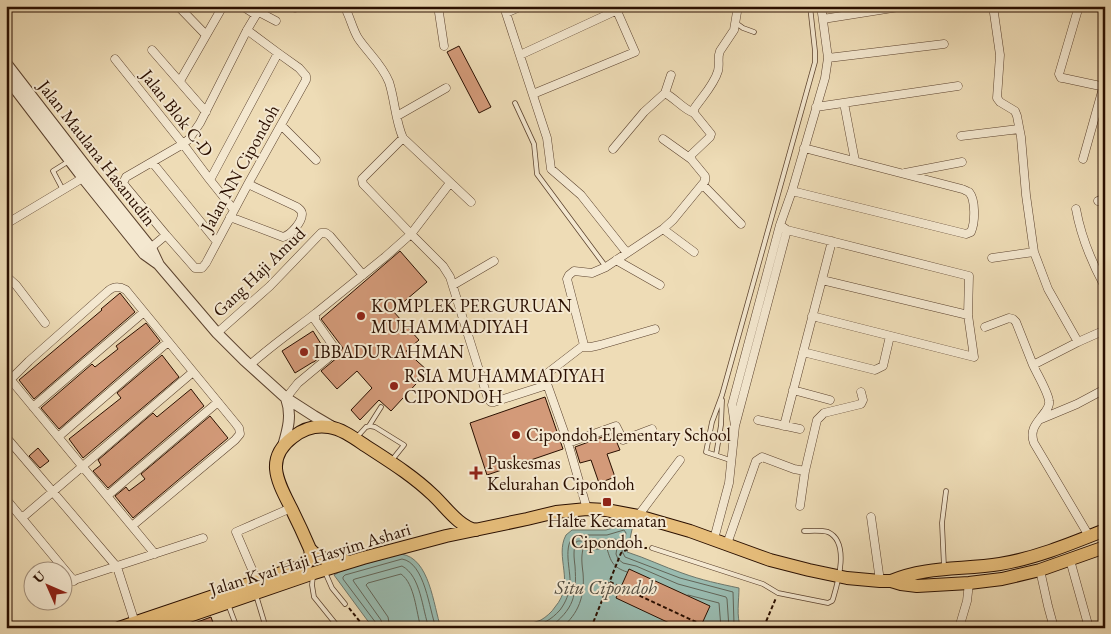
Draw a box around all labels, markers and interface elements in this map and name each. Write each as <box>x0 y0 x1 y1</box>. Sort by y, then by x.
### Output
street label: Jalan Blok C-D <box>135 63 219 161</box>
street label: Jalan Maulana Hasanudin <box>32 74 162 231</box>
street label: Jalan NN Cipondoh <box>194 100 284 237</box>
street label: Gang Haji Amud <box>208 221 310 322</box>
place label: KOMPLEK PERGURUAN MUHAMMADIYAH <box>371 294 573 338</box>
marker: KOMPLEK PERGURUAN MUHAMMADIYAH <box>355 310 367 322</box>
place label: IBBADURAHMAN <box>314 340 465 363</box>
marker: IBBADURAHMAN <box>298 346 310 358</box>
place label: RSIA MUHAMMADIYAH CIPONDOH <box>404 364 605 408</box>
marker: RSIA MUHAMMADIYAH CIPONDOH <box>388 380 400 392</box>
place label: Cipondoh Elementary School <box>526 423 731 446</box>
marker: Cipondoh Elementary School <box>510 429 522 441</box>
place label: Puskesmas Kelurahan Cipondoh <box>487 451 635 495</box>
marker: Puskesmas Kelurahan Cipondoh <box>469 466 483 480</box>
marker: Halte Kecamatan Cipondoh <box>601 496 613 508</box>
place label: Halte Kecamatan Cipondoh <box>547 509 667 553</box>
street label: Jalan Kyai Haji Hasyim Ashari <box>205 517 414 601</box>
north arrow <box>22 562 72 612</box>
text: U <box>29 566 49 587</box>
water label: Situ Cipondoh <box>554 575 657 600</box>

